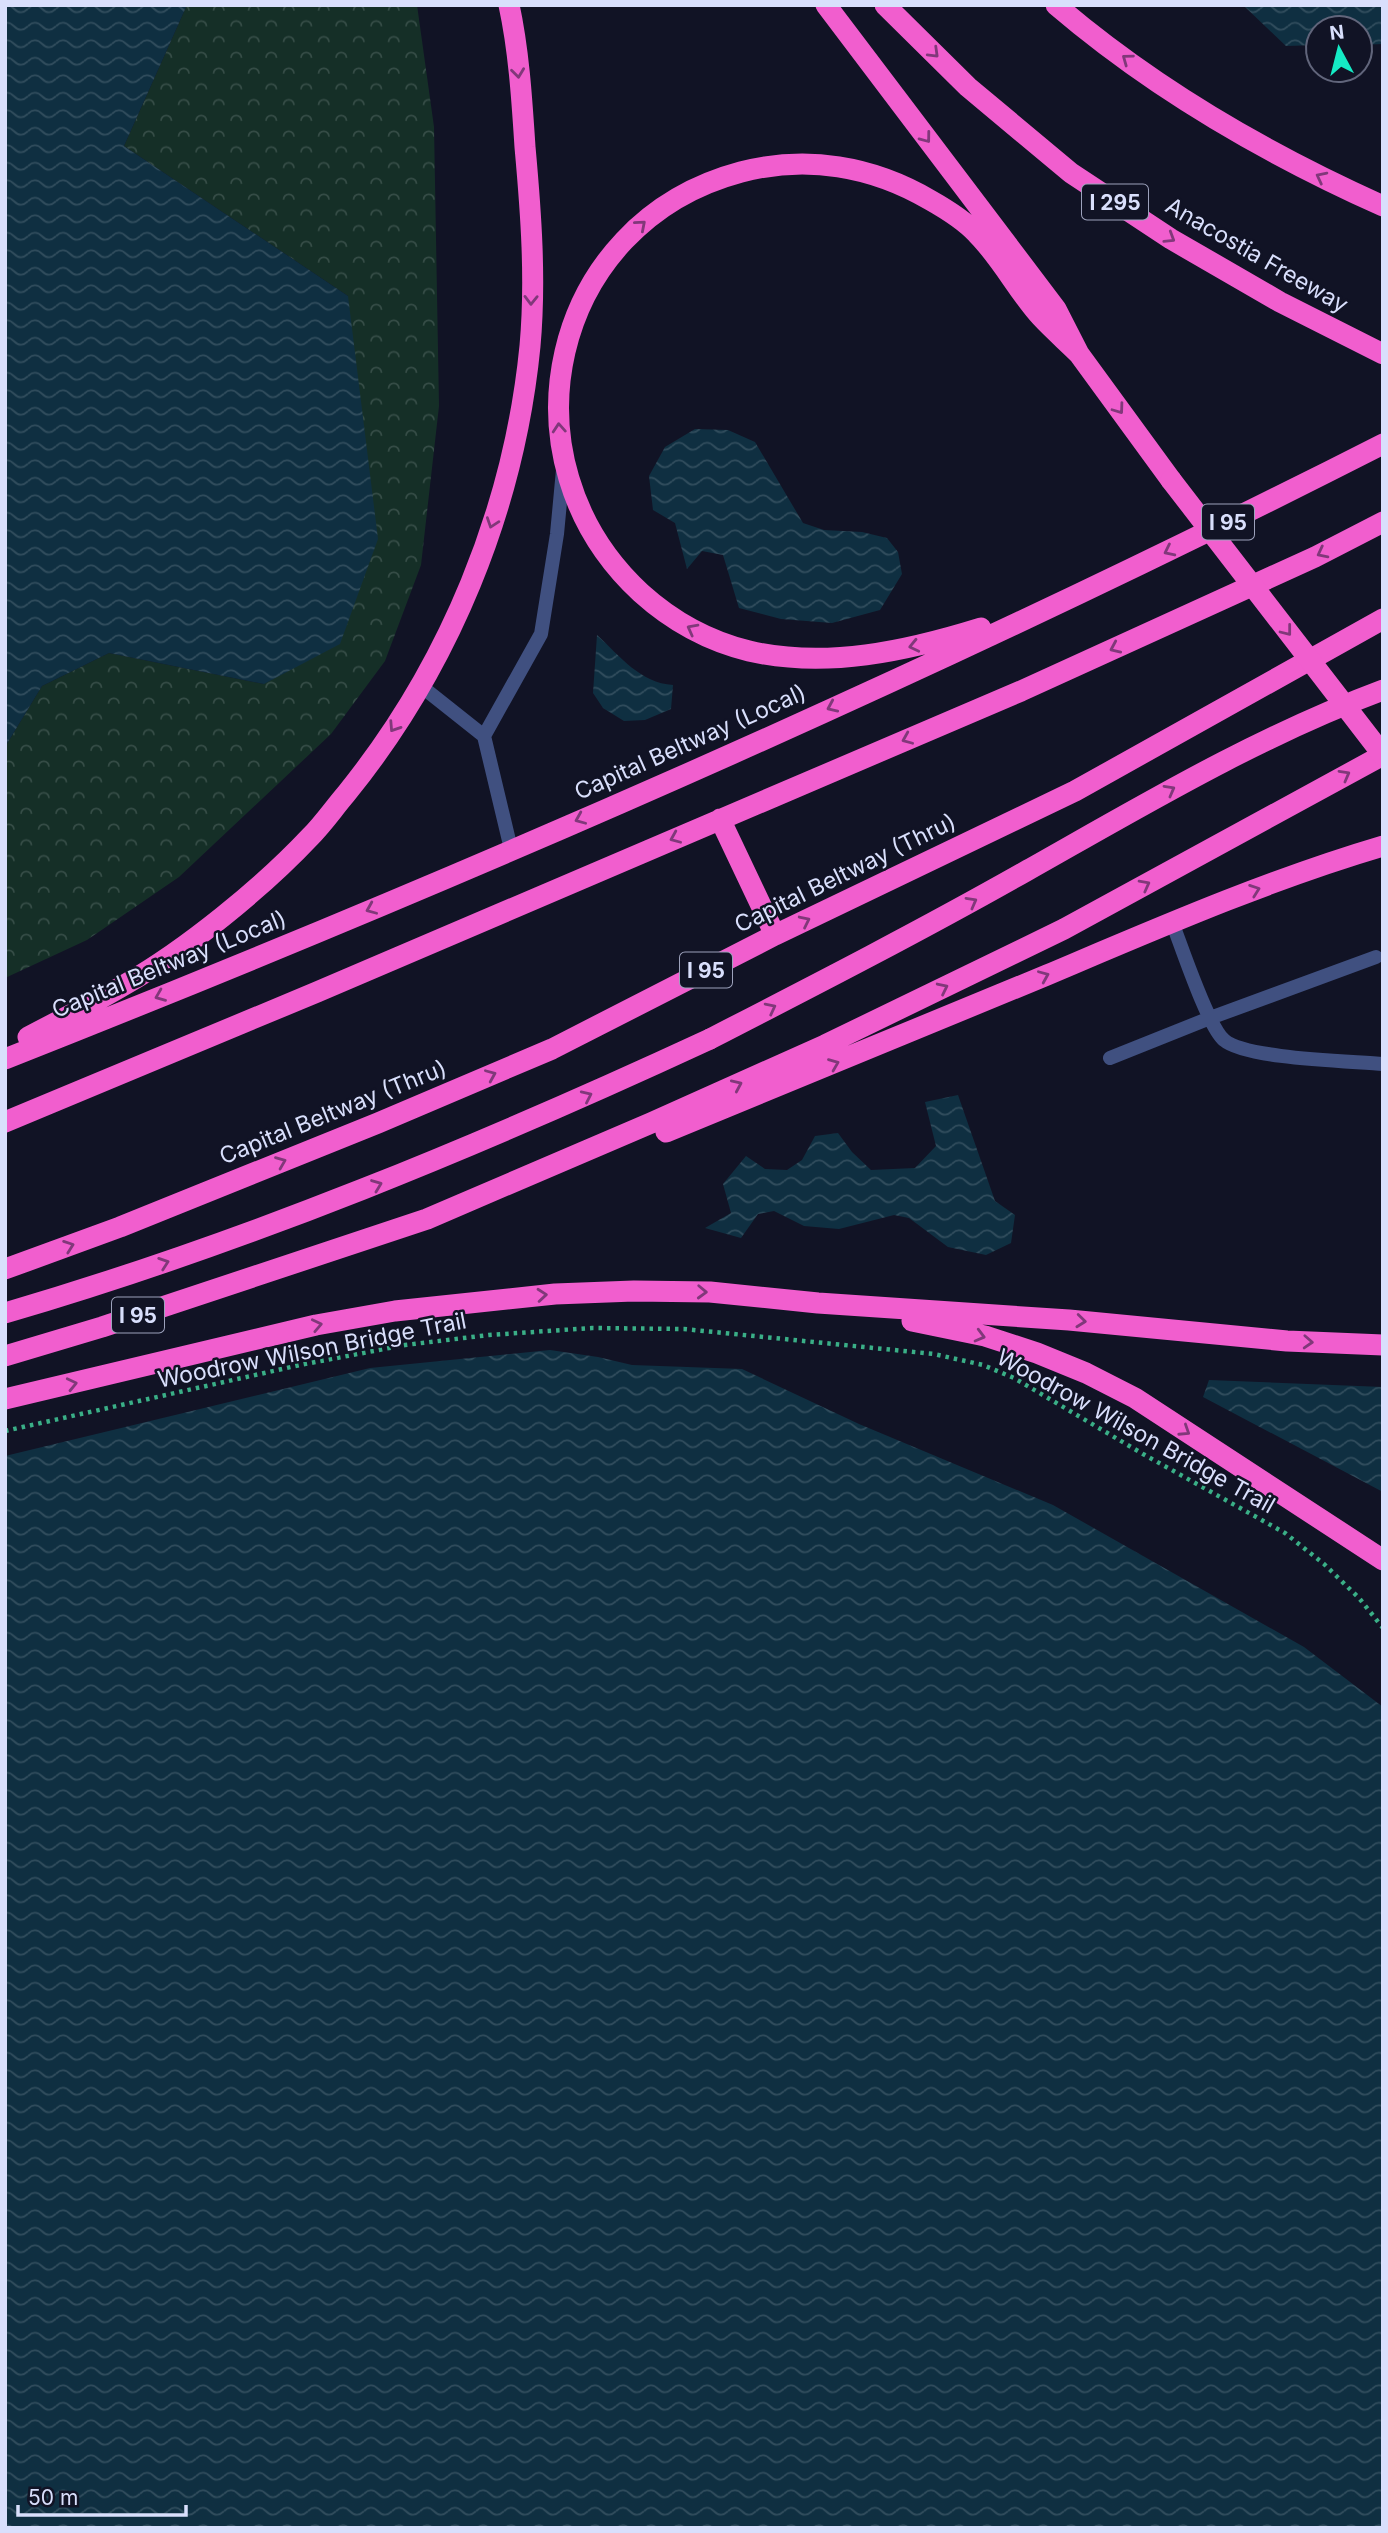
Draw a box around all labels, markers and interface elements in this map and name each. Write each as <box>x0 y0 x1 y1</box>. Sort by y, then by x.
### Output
north arrow <box>1304 14 1374 84</box>
text: N <box>1328 20 1346 45</box>
one-way arrow <box>926 45 939 58</box>
one-way arrow <box>1122 55 1135 67</box>
one-way arrow <box>510 67 525 79</box>
one-way arrow <box>918 130 930 143</box>
one-way arrow <box>1316 171 1328 185</box>
road number: I 295 <box>1082 184 1148 220</box>
street label: Anacostia Freeway <box>1161 191 1353 319</box>
one-way arrow <box>633 221 646 233</box>
one-way arrow <box>1163 230 1176 243</box>
one-way arrow <box>523 295 539 306</box>
one-way arrow <box>1111 401 1123 414</box>
one-way arrow <box>552 422 567 433</box>
road number: I 95 <box>1202 504 1254 540</box>
one-way arrow <box>486 516 500 529</box>
one-way arrow <box>1164 543 1176 557</box>
one-way arrow <box>1317 545 1329 559</box>
one-way arrow <box>1279 623 1292 636</box>
one-way arrow <box>687 624 699 637</box>
one-way arrow <box>908 637 920 652</box>
one-way arrow <box>1110 640 1123 654</box>
street label: Capital Beltway (Local) <box>570 678 810 806</box>
one-way arrow <box>827 699 840 713</box>
one-way arrow <box>389 720 402 733</box>
one-way arrow <box>902 731 914 745</box>
one-way arrow <box>1338 770 1350 784</box>
one-way arrow <box>1163 785 1176 798</box>
street label: Capital Beltway (Thru) <box>730 807 960 939</box>
one-way arrow <box>574 811 586 825</box>
one-way arrow <box>670 830 682 844</box>
one-way arrow <box>1138 880 1151 893</box>
one-way arrow <box>1248 884 1260 898</box>
one-way arrow <box>965 897 977 910</box>
one-way arrow <box>365 901 378 915</box>
street label: Capital Beltway (Local) <box>48 904 290 1024</box>
one-way arrow <box>798 915 810 929</box>
road number: I 95 <box>680 953 732 988</box>
one-way arrow <box>1037 970 1049 984</box>
one-way arrow <box>936 982 948 996</box>
one-way arrow <box>155 988 167 1002</box>
one-way arrow <box>764 1003 776 1016</box>
street label: Capital Beltway (Thru) <box>215 1054 451 1170</box>
one-way arrow <box>827 1058 840 1072</box>
one-way arrow <box>484 1069 496 1083</box>
one-way arrow <box>730 1079 742 1093</box>
one-way arrow <box>580 1090 592 1104</box>
one-way arrow <box>274 1157 286 1171</box>
one-way arrow <box>371 1179 383 1193</box>
one-way arrow <box>63 1240 75 1254</box>
one-way arrow <box>157 1257 169 1271</box>
one-way arrow <box>697 1285 708 1300</box>
one-way arrow <box>537 1288 548 1303</box>
road number: I 95 <box>112 1298 164 1332</box>
street label: Woodrow Wilson Bridge Trail <box>155 1306 469 1394</box>
one-way arrow <box>1076 1313 1087 1328</box>
one-way arrow <box>311 1319 323 1334</box>
one-way arrow <box>974 1328 986 1342</box>
one-way arrow <box>1302 1335 1313 1350</box>
street label: Woodrow Wilson Bridge Trail <box>992 1343 1280 1519</box>
one-way arrow <box>66 1378 78 1392</box>
one-way arrow <box>1178 1423 1191 1436</box>
scale bar <box>18 2474 186 2518</box>
text: 50 m <box>28 2485 78 2510</box>

